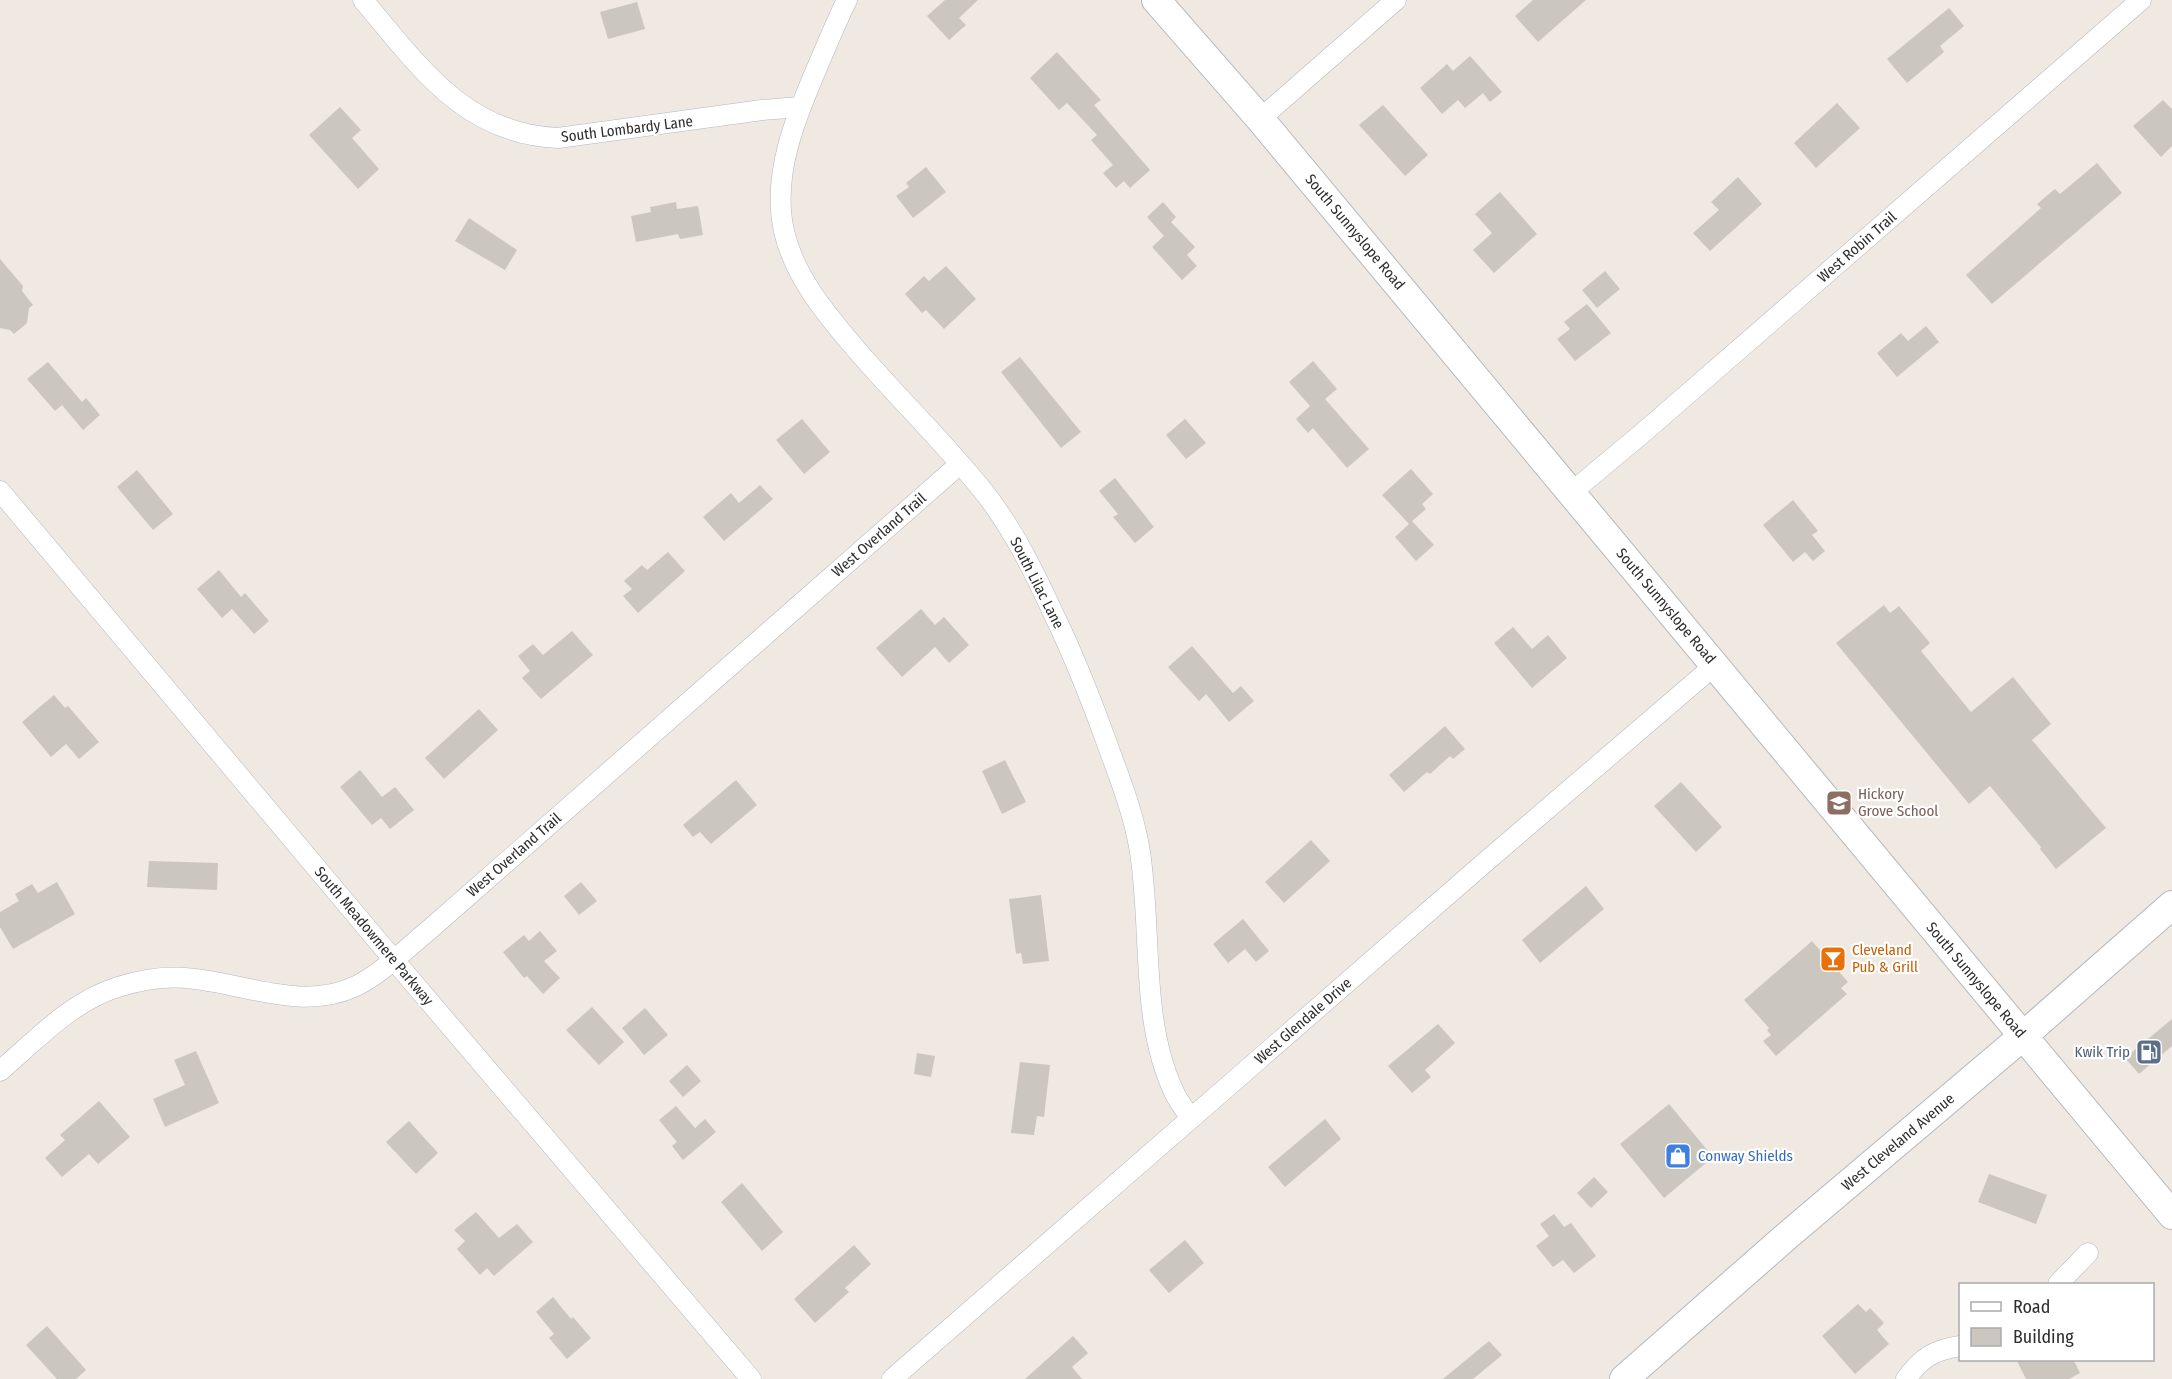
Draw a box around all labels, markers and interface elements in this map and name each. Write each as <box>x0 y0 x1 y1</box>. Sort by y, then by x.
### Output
street label: South Lombardy Lane <box>560 112 694 146</box>
street label: South Sunnyslope Road <box>1301 171 1409 293</box>
street label: West Robin Trail <box>1814 208 1900 286</box>
street label: West Overland Trail <box>828 489 930 581</box>
street label: South Lilac Lane <box>1006 534 1068 632</box>
street label: South Sunnyslope Road <box>1612 545 1720 667</box>
place label: Hickory Grove School <box>1858 785 1938 820</box>
school or university icon: Hickory Grove School <box>1824 788 1854 818</box>
street label: West Overland Trail <box>463 809 565 901</box>
street label: South Meadowmere Parkway <box>311 863 437 1009</box>
street label: South Sunnyslope Road <box>1922 919 2030 1041</box>
place label: Cleveland Pub & Grill <box>1852 941 1918 976</box>
bar icon: Cleveland Pub & Grill <box>1818 944 1848 974</box>
street label: West Glendale Drive <box>1251 974 1355 1068</box>
fuel station icon: Kwik Trip <box>2134 1037 2164 1067</box>
place label: Kwik Trip <box>2075 1043 2130 1061</box>
street label: West Cleveland Avenue <box>1838 1090 1958 1194</box>
shop icon: Conway Shields <box>1663 1141 1693 1171</box>
place label: Conway Shields <box>1698 1147 1793 1165</box>
legend <box>1959 1283 2154 1361</box>
text: Road <box>2013 1296 2050 1318</box>
text: Building <box>2013 1326 2074 1348</box>

